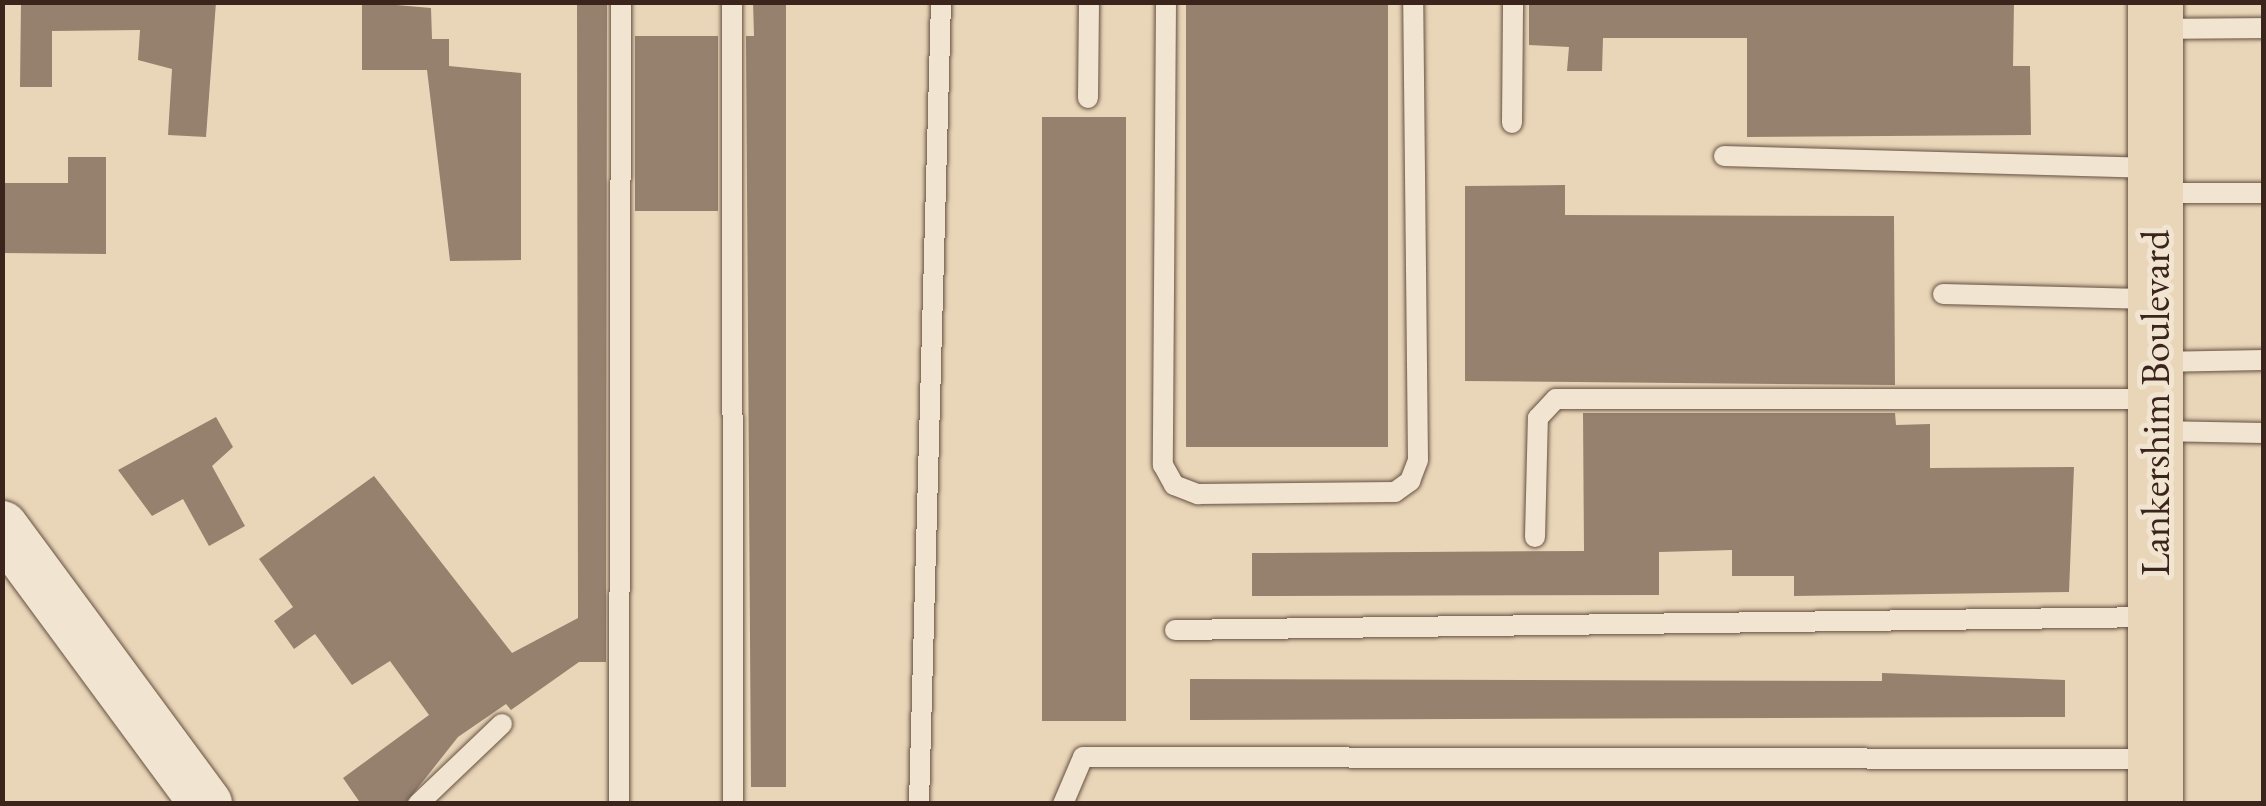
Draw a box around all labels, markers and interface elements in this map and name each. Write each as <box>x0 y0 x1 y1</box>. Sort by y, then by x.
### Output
street label: Lankershim Boulevard <box>2131 230 2179 576</box>

